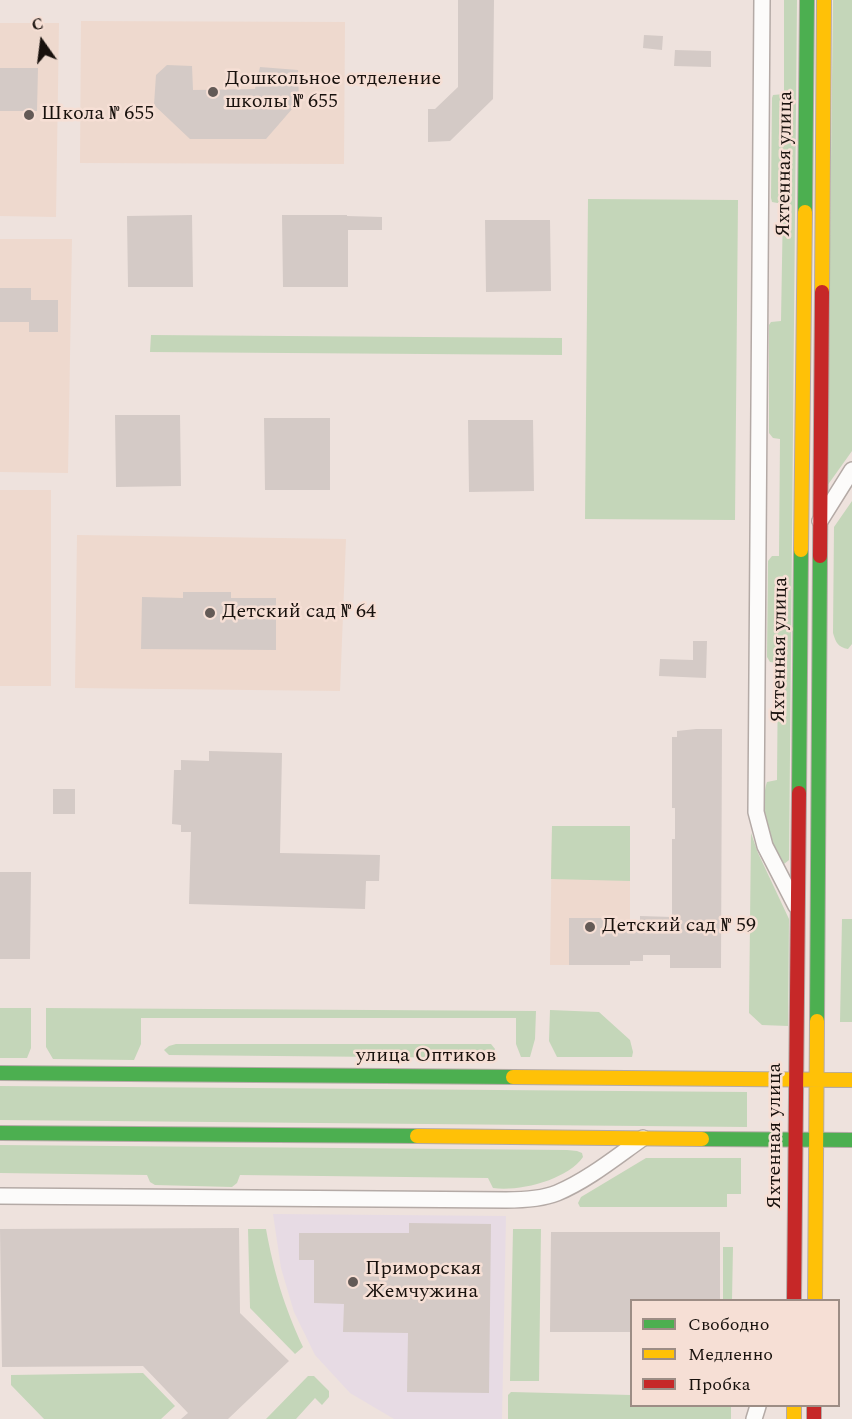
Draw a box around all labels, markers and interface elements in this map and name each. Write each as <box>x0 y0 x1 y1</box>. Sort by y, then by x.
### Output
north arrow <box>12 12 72 72</box>
text: С <box>29 12 46 38</box>
place label: Дошкольное отделение школы № 655 <box>225 68 441 115</box>
marker: Дошкольное отделение школы № 655 <box>206 85 220 99</box>
street label: Яхтенная улица <box>773 91 799 237</box>
place label: Школа № 655 <box>41 103 154 127</box>
marker: Школа № 655 <box>22 108 36 122</box>
street label: Яхтенная улица <box>768 577 794 723</box>
place label: Детский сад № 64 <box>222 601 376 625</box>
marker: Детский сад № 64 <box>203 606 217 620</box>
place label: Детский сад № 59 <box>602 915 756 939</box>
marker: Детский сад № 59 <box>583 920 597 934</box>
street label: улица Оптиков <box>356 1045 496 1069</box>
street label: Яхтенная улица <box>764 1063 788 1209</box>
place label: Приморская Жемчужина <box>365 1258 481 1305</box>
marker: Приморская Жемчужина <box>346 1275 360 1289</box>
legend <box>630 1299 840 1407</box>
text: Свободно <box>688 1311 769 1338</box>
text: Медленно <box>688 1341 773 1368</box>
text: Пробка <box>688 1371 750 1398</box>

